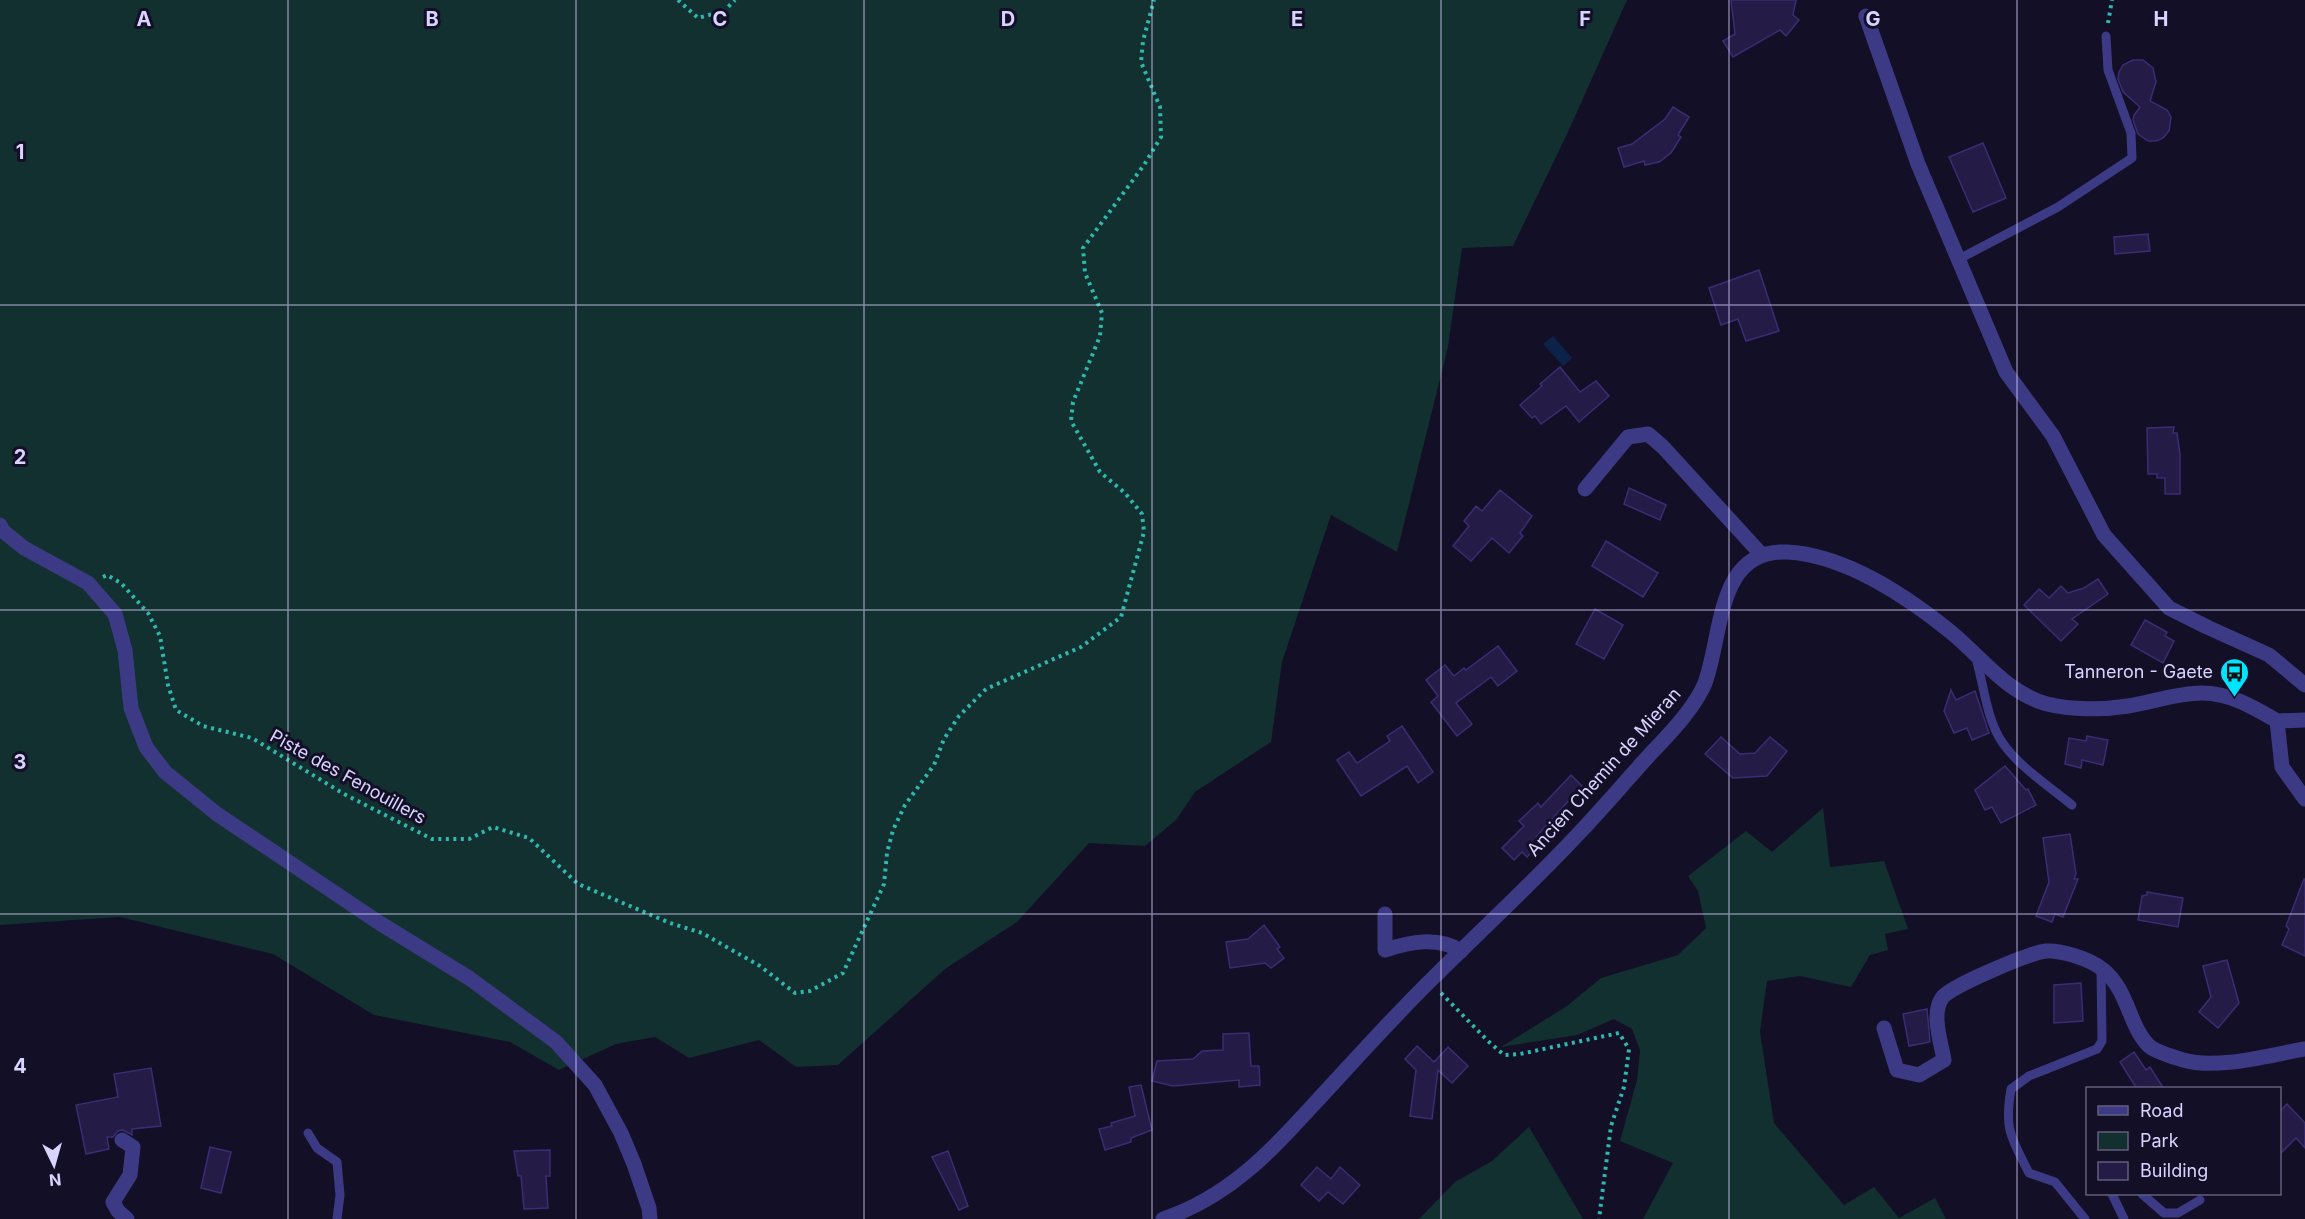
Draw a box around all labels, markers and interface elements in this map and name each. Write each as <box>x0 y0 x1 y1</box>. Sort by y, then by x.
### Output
text: A <box>137 7 152 31</box>
text: B <box>425 7 439 31</box>
text: C <box>713 7 727 31</box>
text: D <box>1001 7 1015 31</box>
text: E <box>1291 7 1303 31</box>
text: F <box>1579 7 1591 31</box>
text: G <box>1865 7 1881 31</box>
text: H <box>2154 7 2168 31</box>
text: 1 <box>16 140 24 164</box>
text: 2 <box>14 445 26 469</box>
bus stop icon: Tanneron - Gaete <box>2218 656 2250 698</box>
place label: Tanneron - Gaete <box>2064 661 2213 682</box>
street label: Ancien Chemin de Mieran <box>1522 683 1685 860</box>
street label: Piste des Fenouillers <box>267 725 430 828</box>
text: 3 <box>14 750 26 774</box>
text: 4 <box>13 1054 27 1078</box>
legend <box>2086 1087 2281 1195</box>
text: Road <box>2140 1100 2183 1121</box>
text: Park <box>2140 1130 2179 1151</box>
north arrow <box>24 1135 84 1195</box>
text: Building <box>2140 1160 2208 1181</box>
text: N <box>48 1169 62 1190</box>

